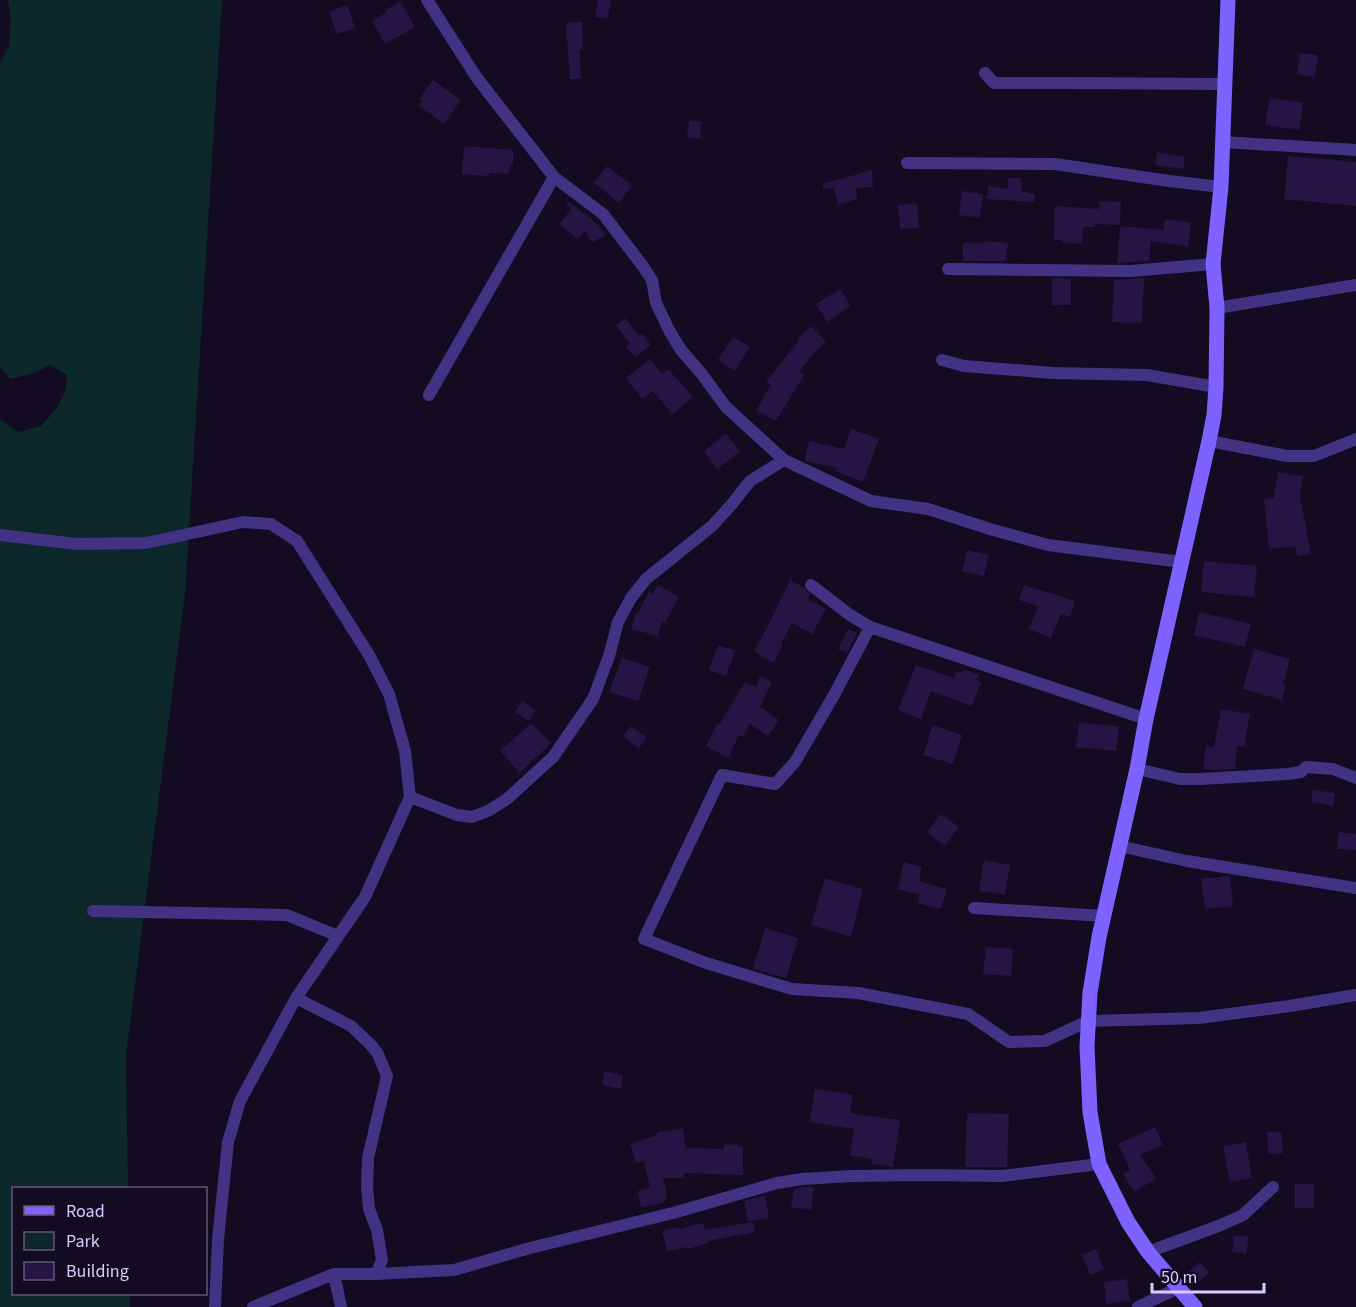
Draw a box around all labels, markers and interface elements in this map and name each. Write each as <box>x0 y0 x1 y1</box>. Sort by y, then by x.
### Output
legend <box>12 1187 207 1295</box>
text: Road <box>66 1199 105 1224</box>
text: Park <box>66 1229 100 1254</box>
scale bar <box>1152 1256 1264 1294</box>
text: Building <box>66 1259 129 1284</box>
text: 50 m <box>1161 1265 1197 1290</box>

